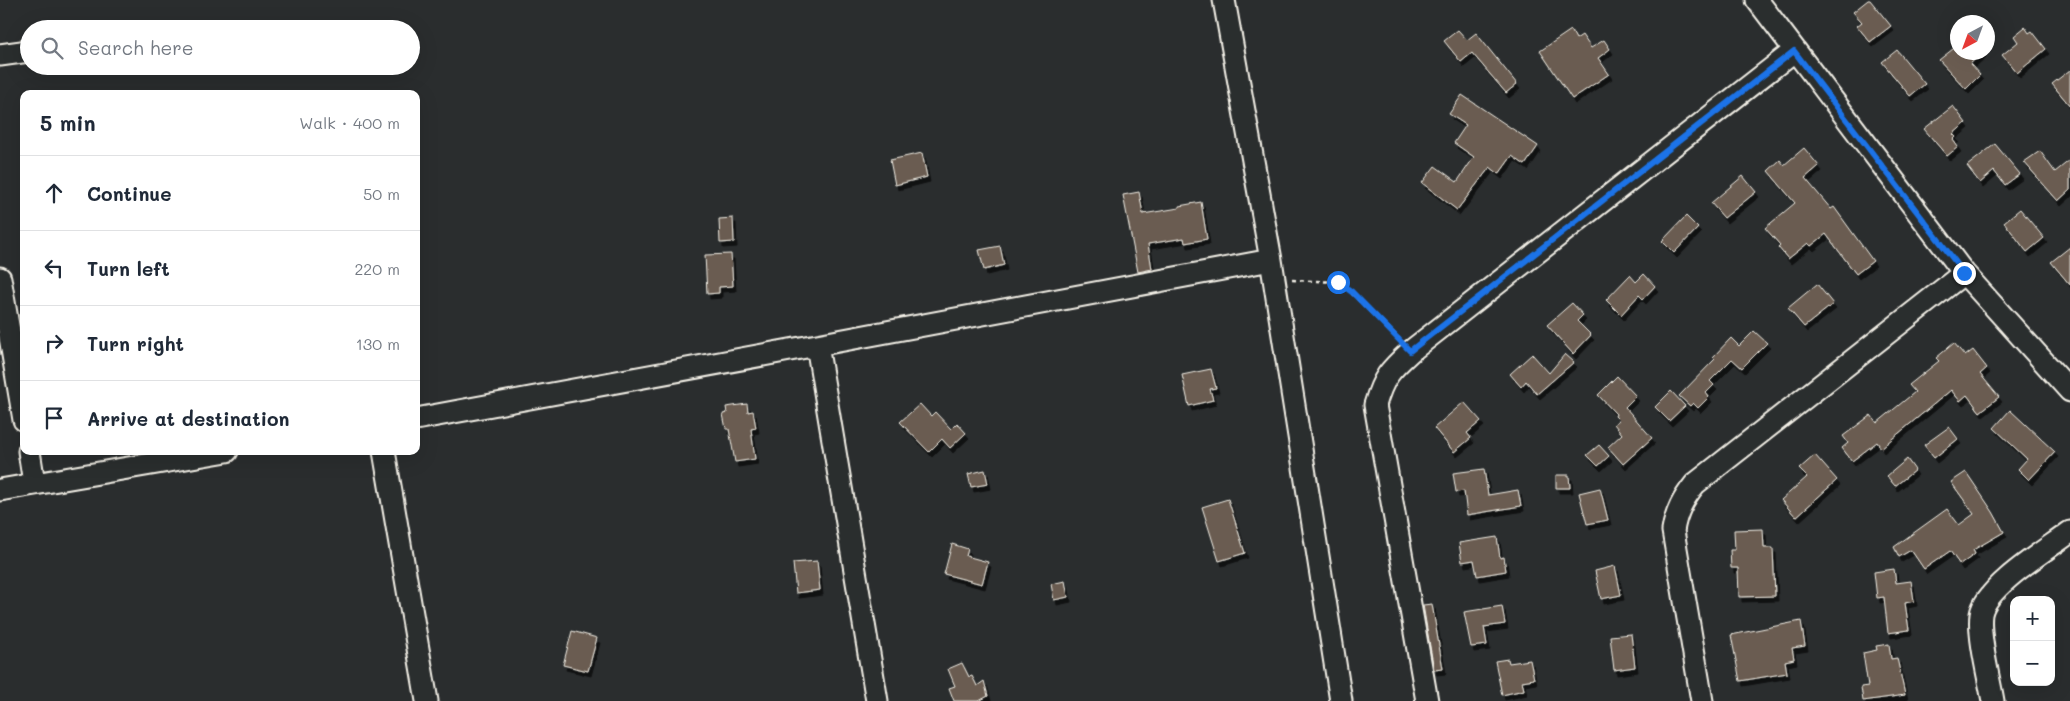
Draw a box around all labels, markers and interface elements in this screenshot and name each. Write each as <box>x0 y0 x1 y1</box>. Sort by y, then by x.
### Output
north arrow <box>1950 15 1995 60</box>
search box <box>20 20 420 75</box>
icon: search <box>38 34 66 62</box>
text: Search here <box>78 35 194 60</box>
text: 5 min <box>40 109 96 136</box>
text: Walk · 400 m <box>299 112 400 133</box>
icon: ahead <box>40 179 68 207</box>
text: Continue <box>87 181 172 206</box>
text: 50 m <box>363 183 400 204</box>
icon: left <box>40 254 68 282</box>
text: Turn left <box>87 256 170 281</box>
text: 220 m <box>354 258 400 279</box>
route end <box>1953 262 1976 285</box>
route start <box>1327 271 1350 294</box>
icon: right <box>40 329 68 357</box>
text: Turn right <box>87 331 184 356</box>
text: 130 m <box>356 333 400 354</box>
icon: arrive <box>40 404 68 432</box>
text: Arrive at destination <box>87 406 290 431</box>
map controls <box>2010 596 2055 686</box>
button: + <box>2010 596 2055 641</box>
button: − <box>2010 641 2055 686</box>

